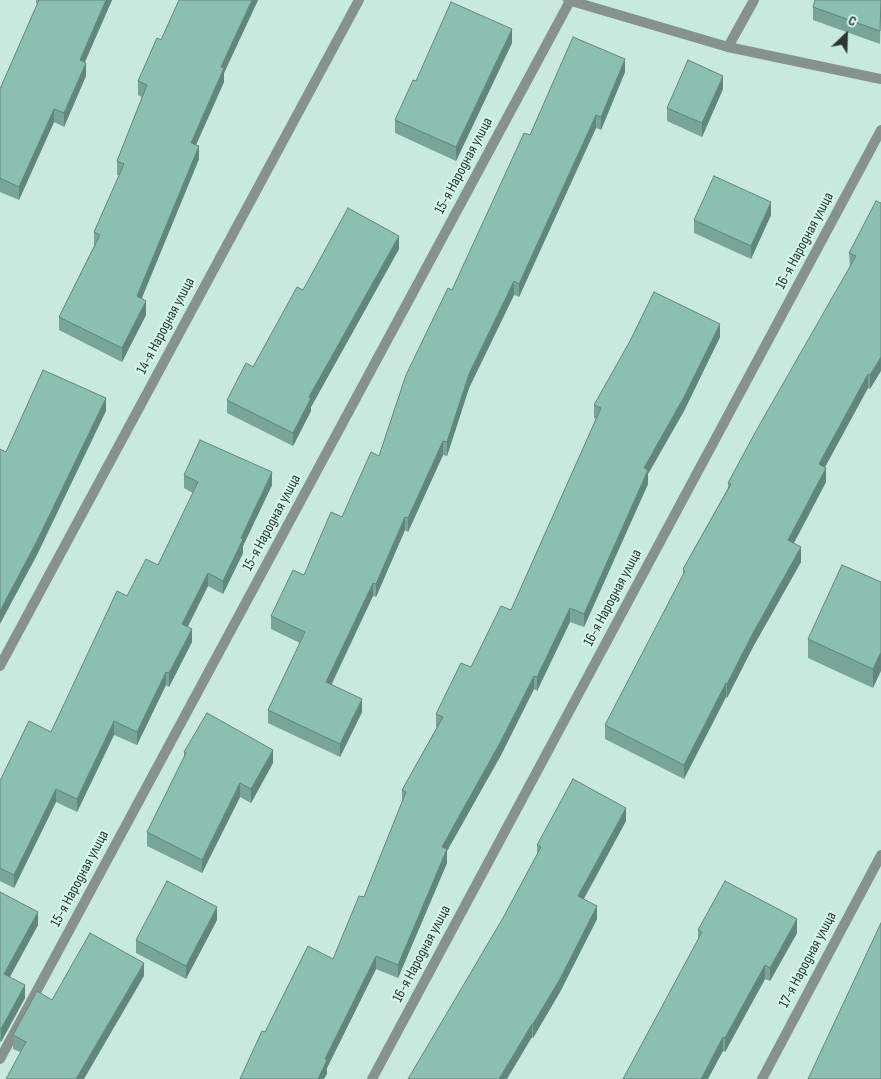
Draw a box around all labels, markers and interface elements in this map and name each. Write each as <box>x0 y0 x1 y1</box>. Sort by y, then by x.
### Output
north arrow <box>821 10 871 60</box>
text: С <box>846 12 859 30</box>
street label: 15-я Народная улица <box>431 115 497 217</box>
street label: 16-я Народная улица <box>772 189 838 293</box>
street label: 14-я Народная улица <box>133 275 199 377</box>
street label: 15-я Народная улица <box>239 472 305 574</box>
street label: 16-я Народная улица <box>580 546 646 650</box>
street label: 15-я Народная улица <box>47 828 113 930</box>
street label: 16-я Народная улица <box>389 902 455 1006</box>
street label: 17-я Народная улица <box>775 909 841 1011</box>

